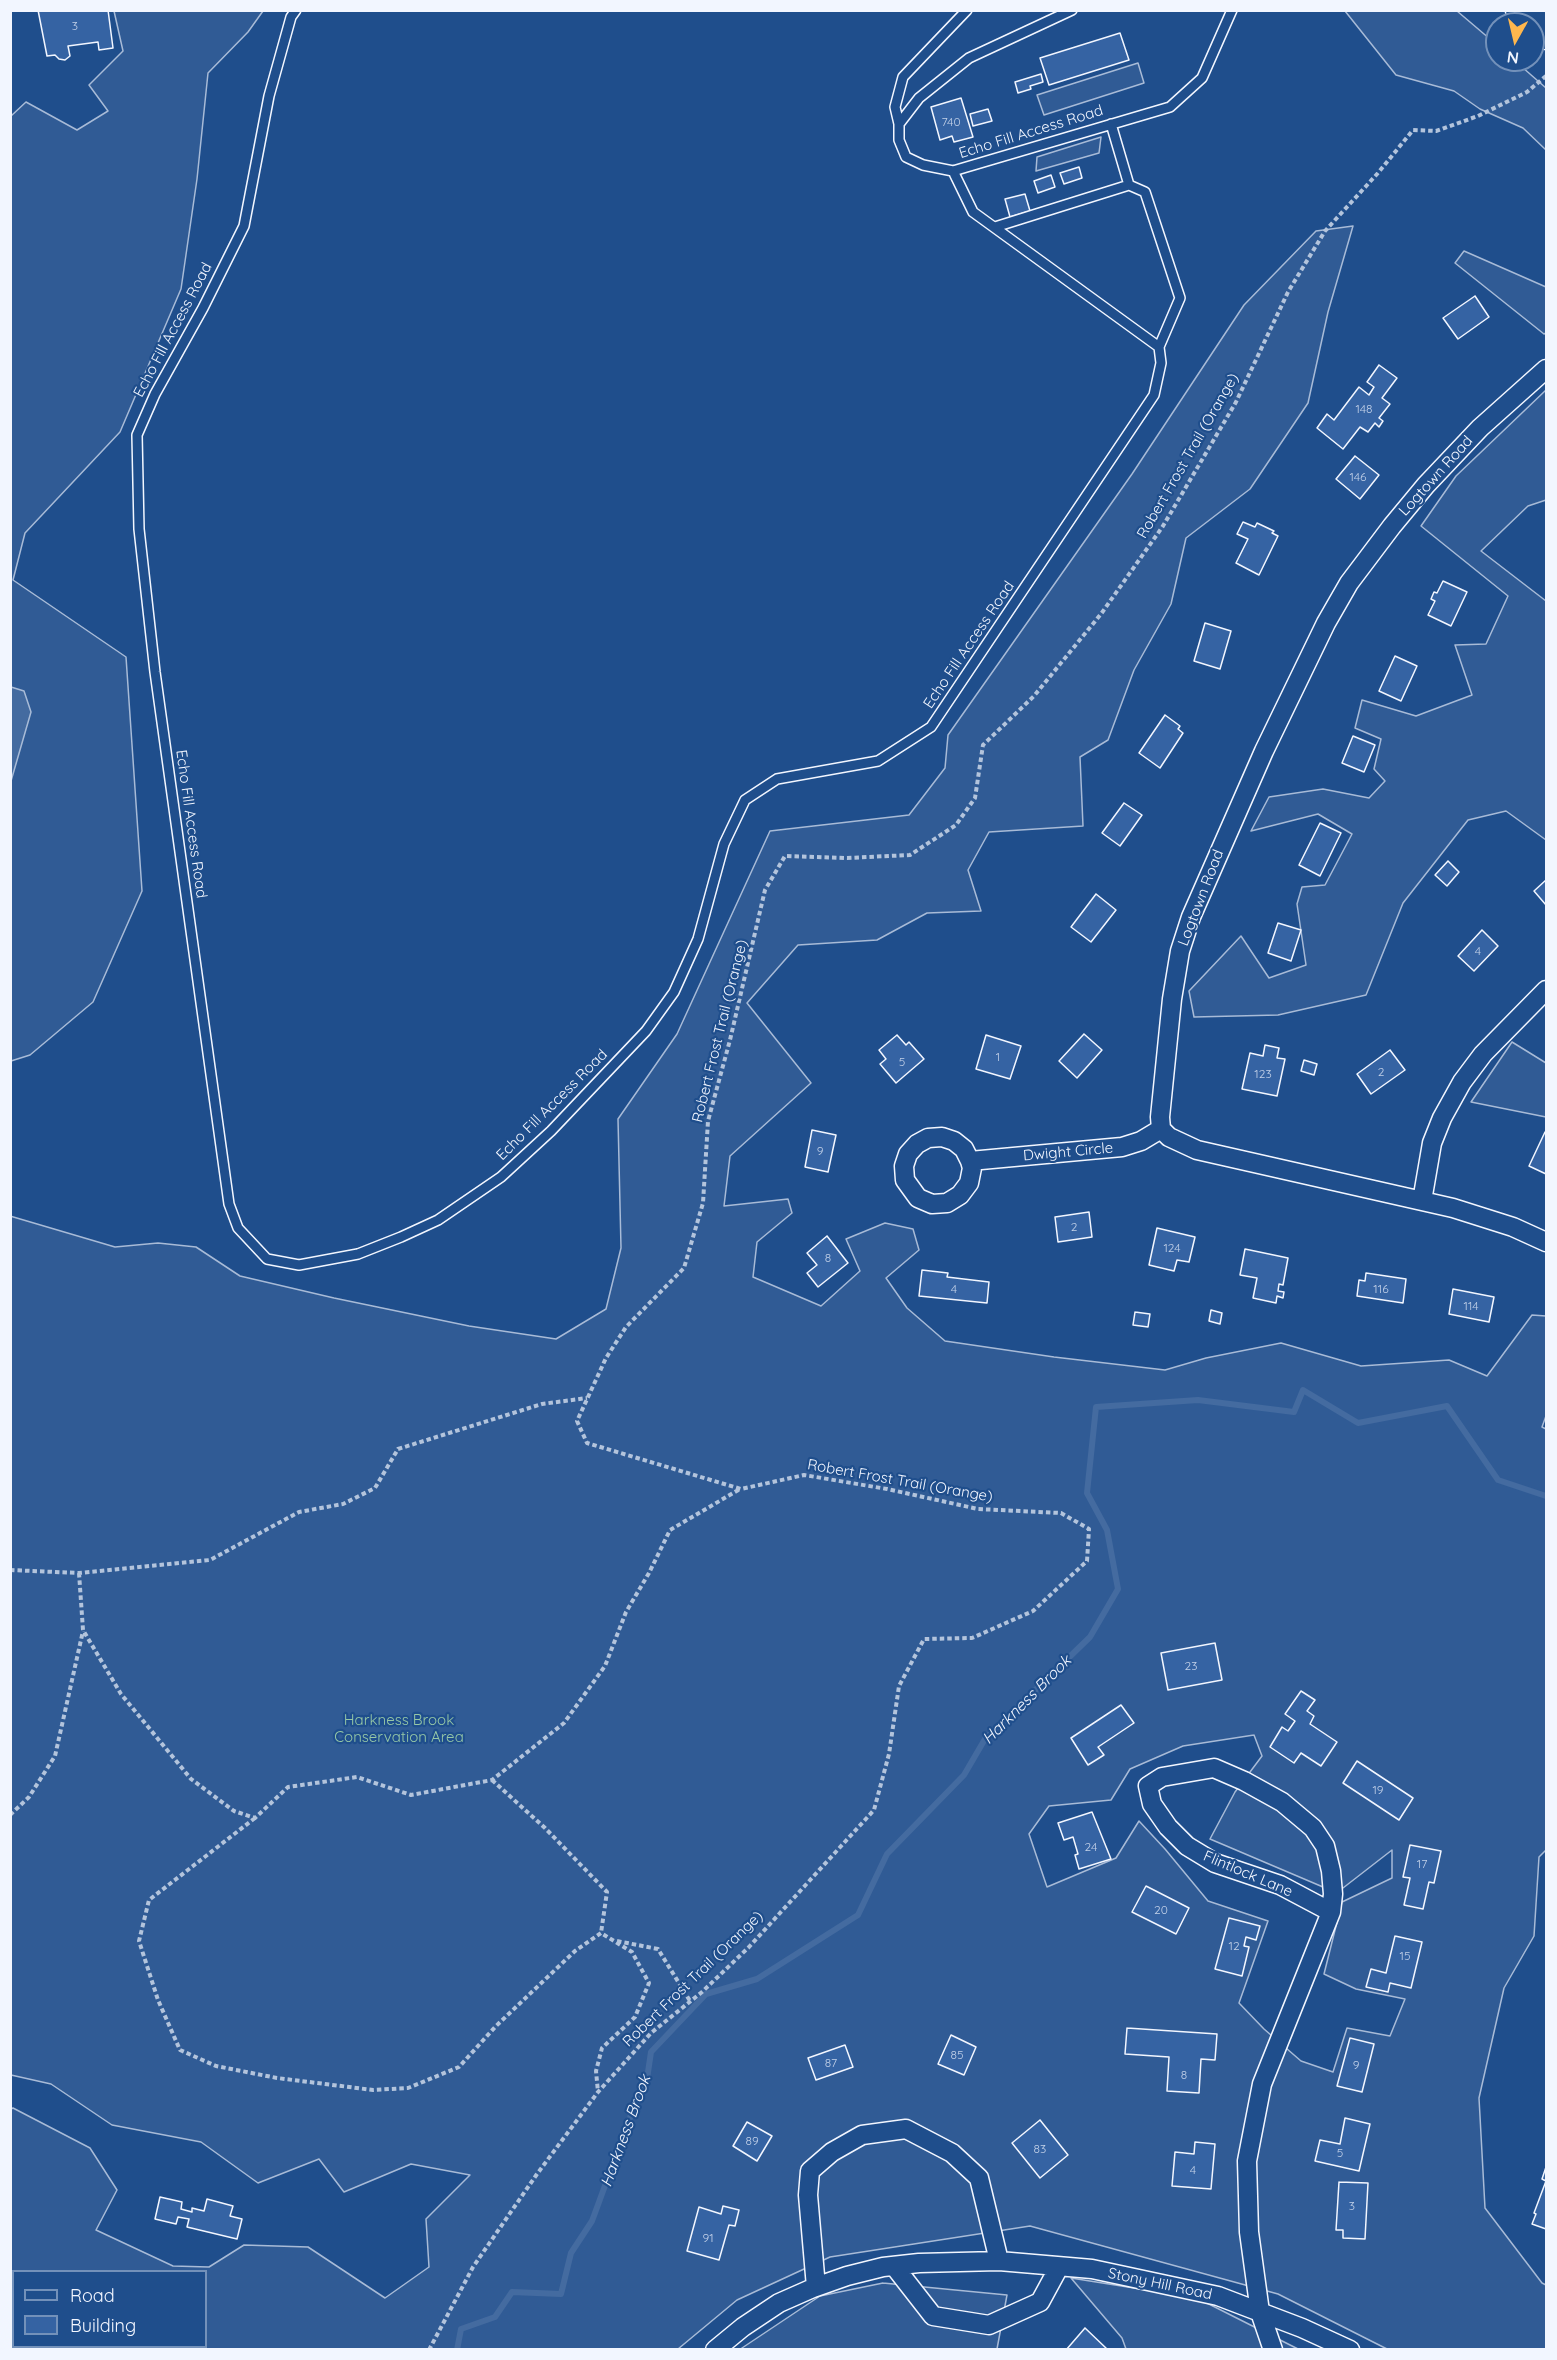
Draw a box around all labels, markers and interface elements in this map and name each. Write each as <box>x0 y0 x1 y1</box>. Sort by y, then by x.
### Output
north arrow <box>1485 12 1545 72</box>
house number: 3 <box>72 19 78 33</box>
text: N <box>1506 47 1520 69</box>
street label: Echo Fill Access Road <box>957 102 1105 162</box>
house number: 740 <box>941 115 961 129</box>
street label: Echo Fill Access Road <box>130 260 216 400</box>
street label: Robert Frost Trail (Orange) <box>1133 370 1243 542</box>
house number: 148 <box>1355 402 1373 416</box>
street label: Logtown Road <box>1395 432 1477 520</box>
house number: 146 <box>1349 470 1367 484</box>
street label: Echo Fill Access Road <box>920 578 1018 712</box>
street label: Echo Fill Access Road <box>172 749 210 899</box>
street label: Logtown Road <box>1174 847 1228 949</box>
street label: Robert Frost Trail (Orange) <box>689 938 751 1124</box>
house number: 4 <box>1475 944 1481 958</box>
street label: Echo Fill Access Road <box>493 1046 611 1164</box>
house number: 1 <box>996 1050 1000 1064</box>
house number: 5 <box>899 1055 905 1069</box>
house number: 2 <box>1378 1065 1384 1079</box>
house number: 123 <box>1254 1067 1272 1081</box>
street label: Dwight Circle <box>1022 1139 1114 1165</box>
house number: 9 <box>817 1144 823 1158</box>
house number: 2 <box>1071 1220 1077 1234</box>
house number: 124 <box>1163 1241 1181 1255</box>
house number: 8 <box>825 1251 831 1265</box>
house number: 4 <box>951 1282 957 1296</box>
house number: 116 <box>1373 1282 1389 1296</box>
house number: 114 <box>1463 1299 1479 1313</box>
street label: Robert Frost Trail (Orange) <box>806 1456 994 1506</box>
water label: Harkness Brook <box>979 1652 1075 1748</box>
house number: 23 <box>1185 1659 1197 1673</box>
park label: Harkness Brook Conservation Area <box>334 1711 464 1746</box>
house number: 19 <box>1372 1783 1384 1797</box>
house number: 24 <box>1085 1840 1097 1854</box>
street label: Flintlock Lane <box>1201 1847 1295 1901</box>
house number: 17 <box>1417 1857 1427 1871</box>
house number: 20 <box>1154 1903 1168 1917</box>
street label: Robert Frost Trail (Orange) <box>619 1907 767 2051</box>
house number: 12 <box>1228 1939 1240 1953</box>
house number: 15 <box>1400 1949 1410 1963</box>
house number: 85 <box>950 2048 964 2062</box>
house number: 87 <box>825 2056 837 2070</box>
house number: 9 <box>1353 2058 1359 2072</box>
house number: 8 <box>1181 2068 1187 2082</box>
water label: Harkness Brook <box>597 2072 655 2190</box>
house number: 89 <box>745 2134 759 2148</box>
house number: 83 <box>1034 2142 1046 2156</box>
house number: 5 <box>1337 2146 1343 2160</box>
house number: 4 <box>1190 2163 1196 2177</box>
house number: 3 <box>1349 2199 1355 2213</box>
house number: 91 <box>702 2231 714 2245</box>
street label: Stony Hill Road <box>1106 2264 1214 2304</box>
legend <box>12 2270 207 2348</box>
text: Road <box>70 2284 115 2307</box>
text: Building <box>70 2314 136 2337</box>

